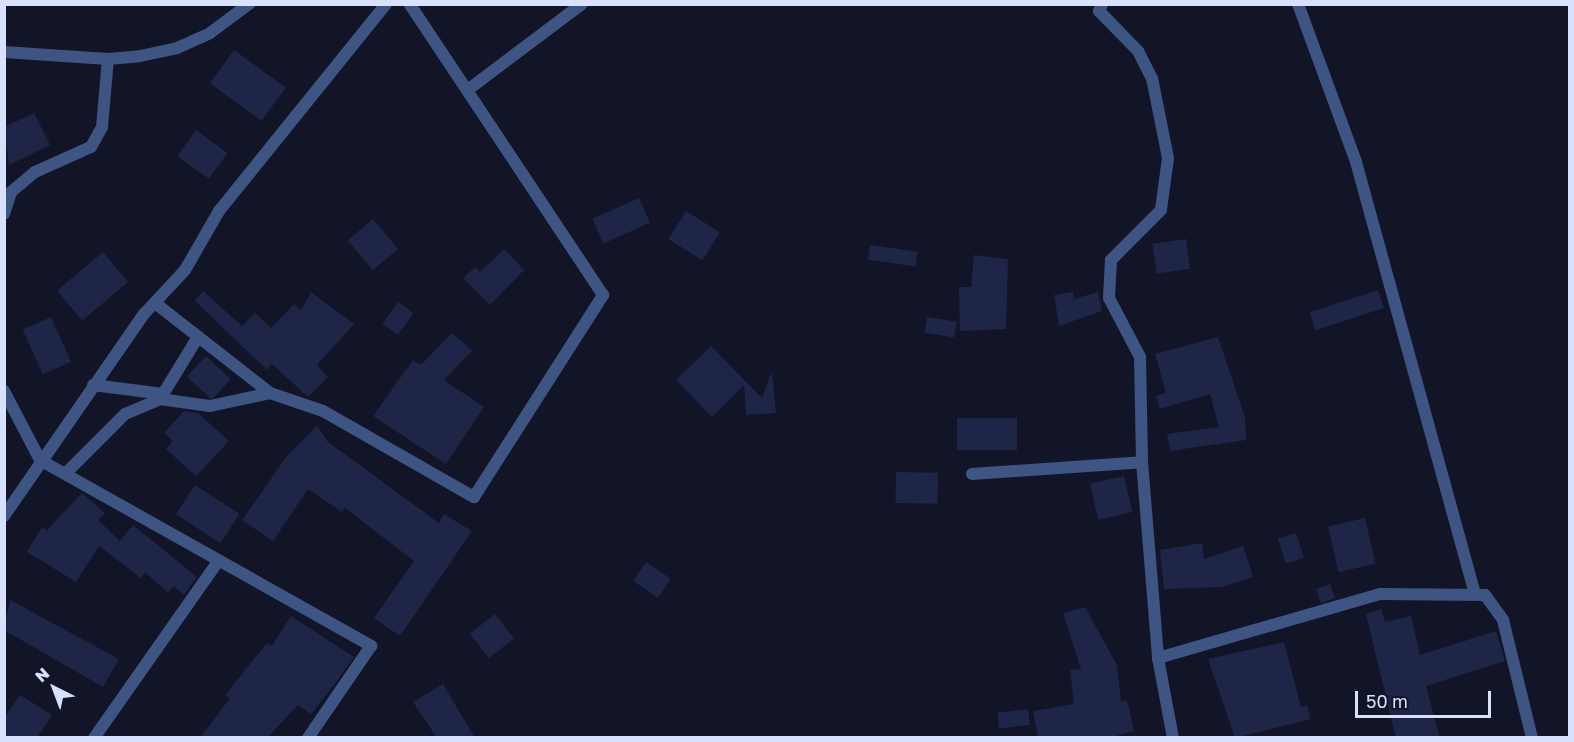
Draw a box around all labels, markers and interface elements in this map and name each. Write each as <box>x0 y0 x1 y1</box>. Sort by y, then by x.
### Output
north arrow <box>24 658 84 718</box>
text: N <box>31 663 53 686</box>
scale bar <box>1358 679 1494 717</box>
text: 50 m <box>1366 690 1408 712</box>

